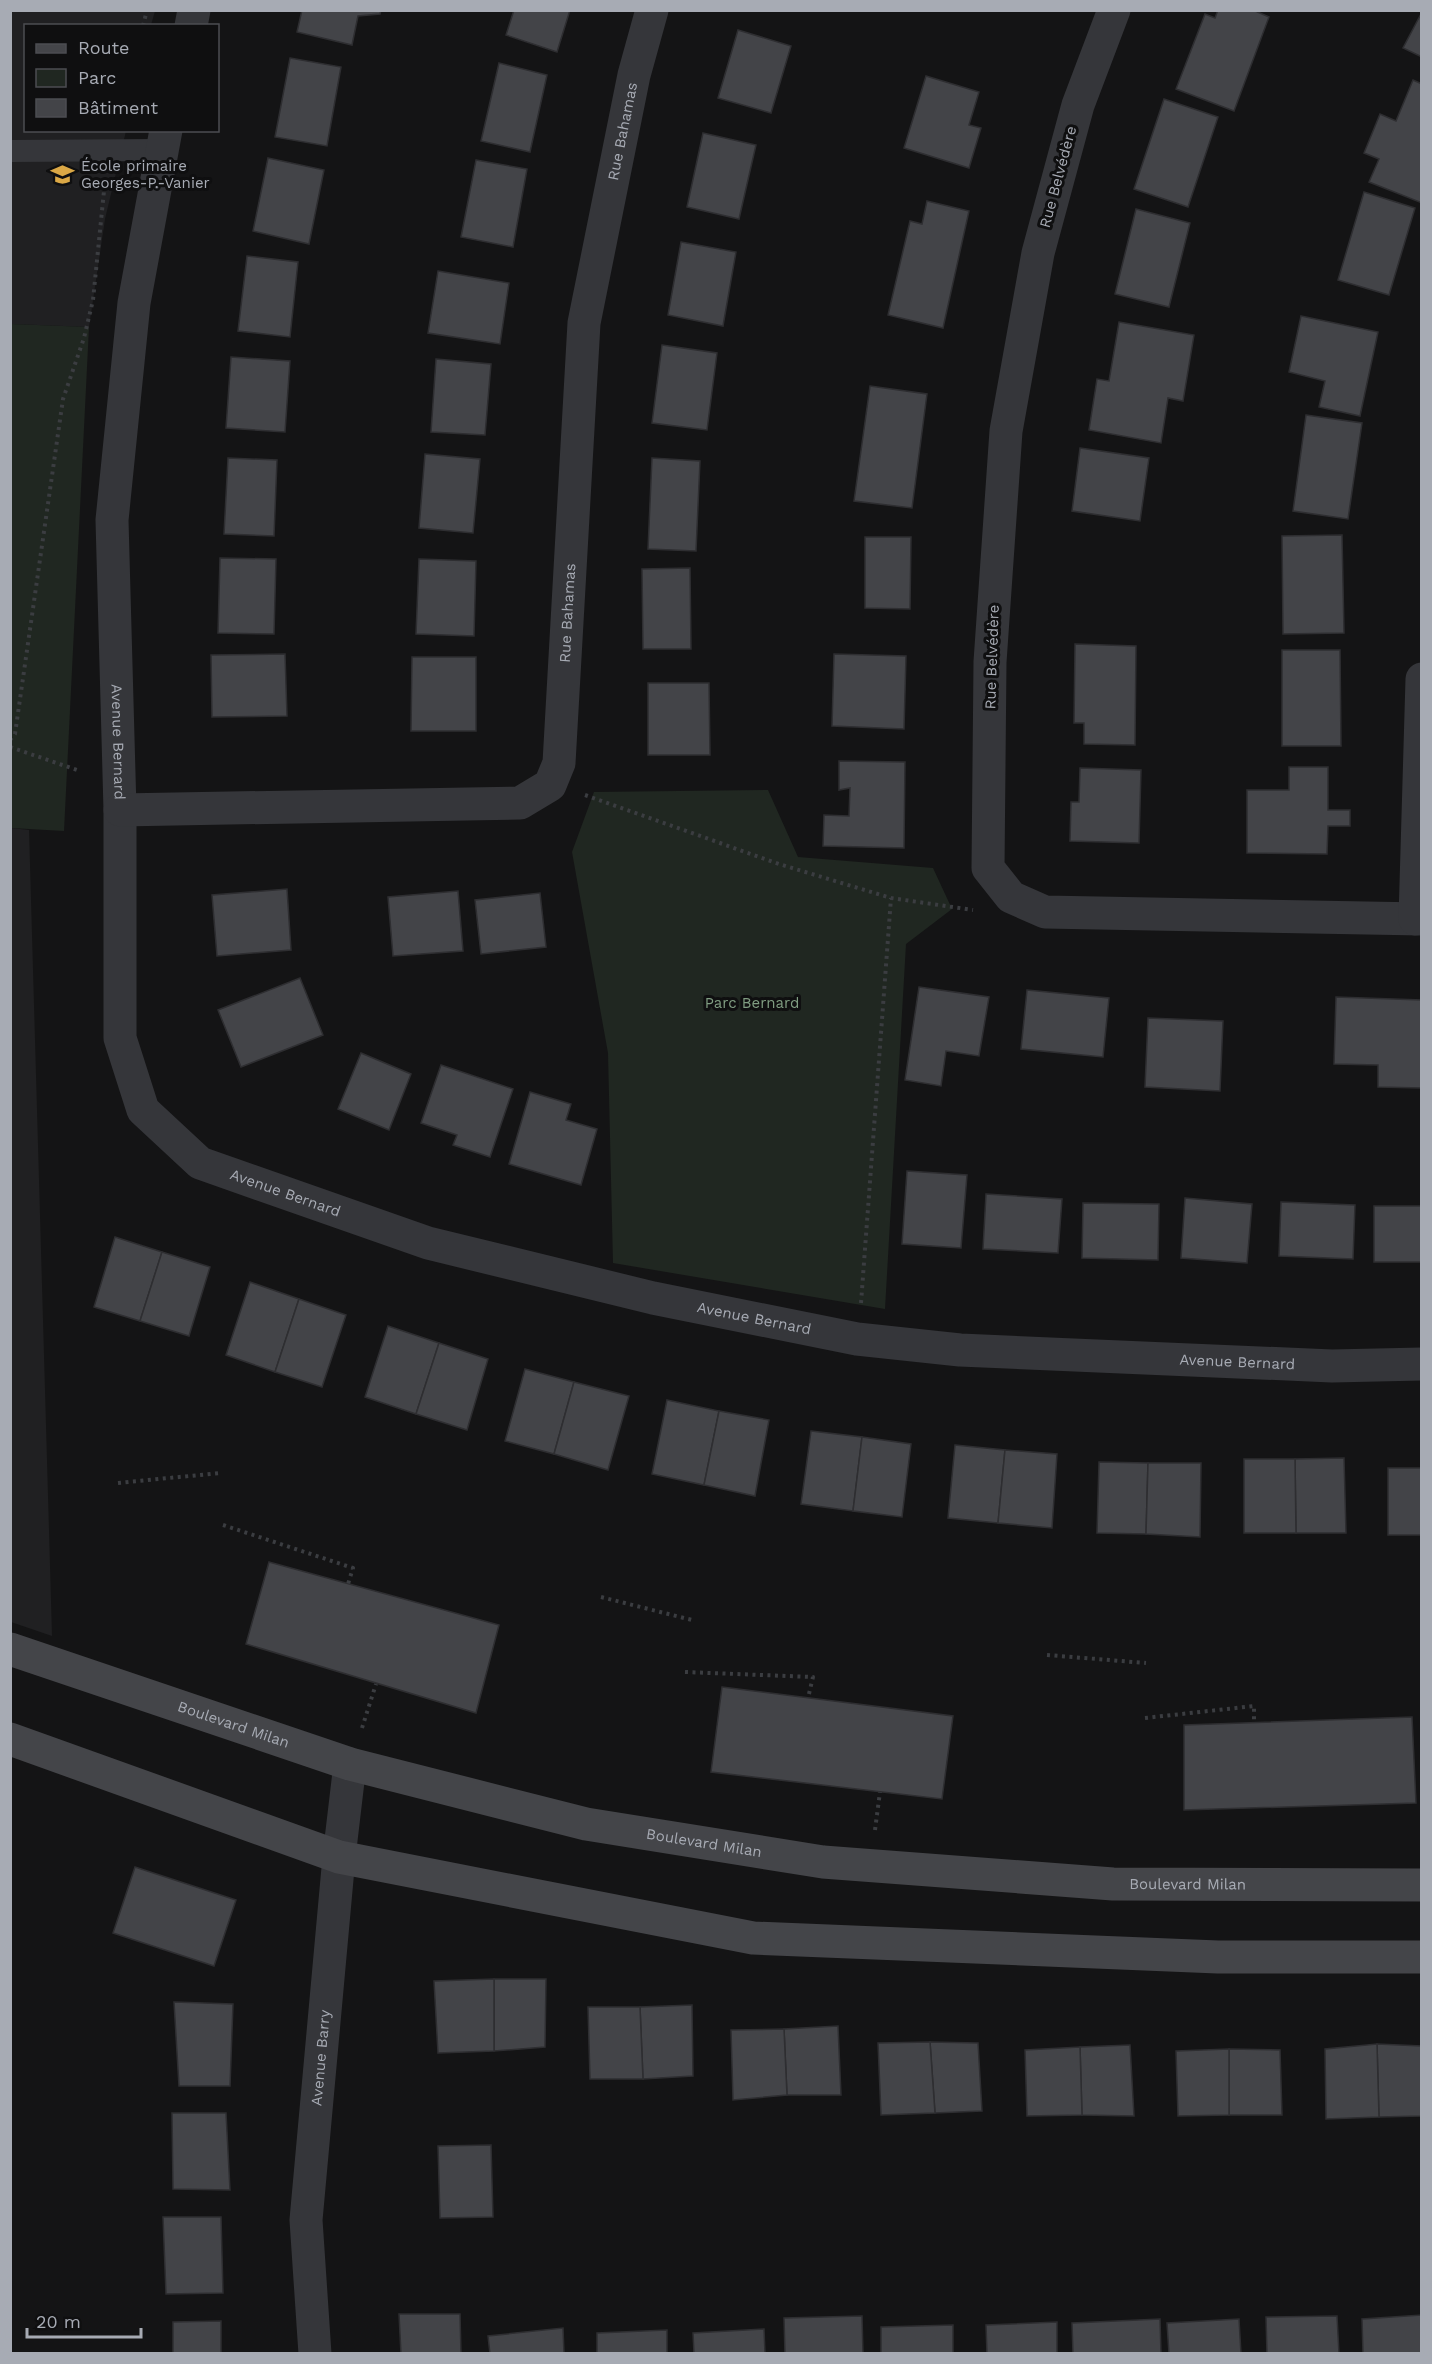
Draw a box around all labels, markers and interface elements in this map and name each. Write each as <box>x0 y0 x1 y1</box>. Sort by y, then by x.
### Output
legend <box>24 24 219 132</box>
text: Route <box>78 37 130 58</box>
text: Parc <box>78 67 116 88</box>
street label: Rue Bahamas <box>604 81 641 182</box>
text: Bâtiment <box>78 97 158 118</box>
street label: Rue Belvédère <box>1036 124 1080 230</box>
place label: École primaire Georges-P.-Vanier <box>81 157 210 192</box>
school or university icon: École primaire Georges-P.-Vanier <box>50 162 76 188</box>
street label: Rue Bahamas <box>556 563 579 663</box>
street label: Rue Belvédère <box>981 604 1003 710</box>
street label: Avenue Bernard <box>108 684 129 800</box>
park label: Parc Bernard <box>705 994 799 1012</box>
street label: Avenue Bernard <box>228 1165 343 1221</box>
street label: Avenue Bernard <box>696 1298 813 1339</box>
street label: Avenue Bernard <box>1179 1350 1296 1373</box>
street label: Boulevard Milan <box>175 1697 292 1752</box>
street label: Boulevard Milan <box>645 1825 763 1861</box>
street label: Boulevard Milan <box>1129 1875 1246 1893</box>
street label: Avenue Barry <box>307 2009 334 2107</box>
scale bar <box>27 2301 141 2339</box>
text: 20 m <box>36 2311 81 2332</box>

